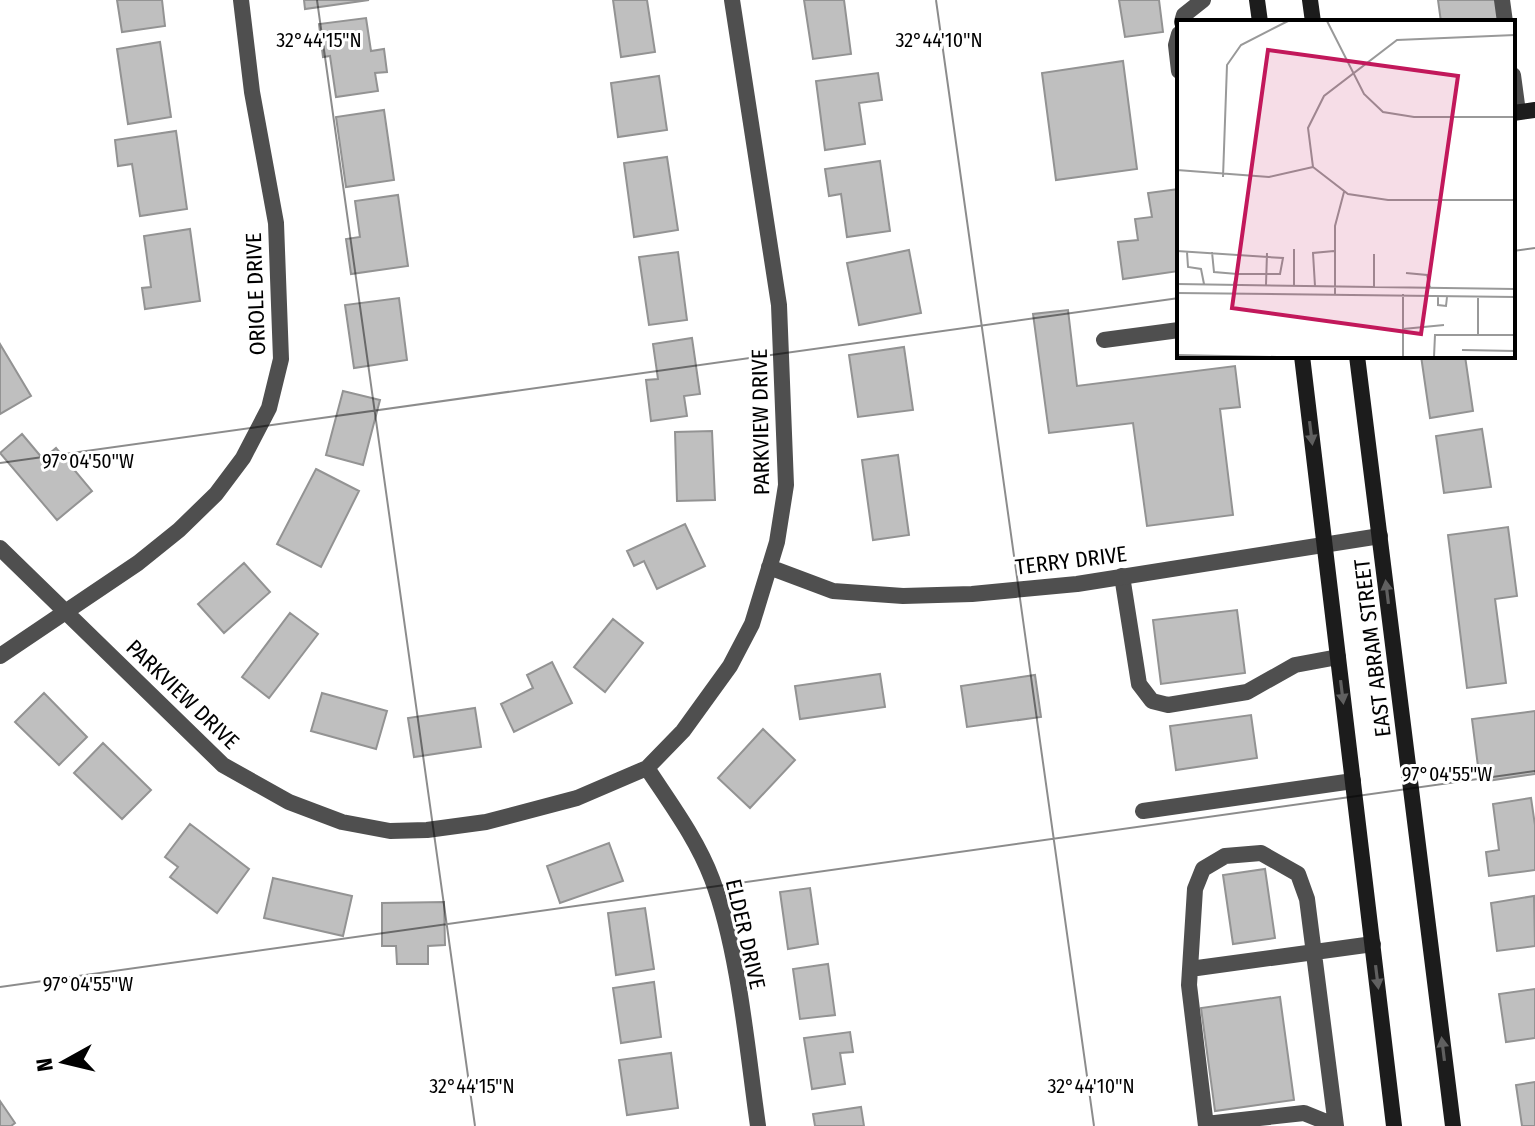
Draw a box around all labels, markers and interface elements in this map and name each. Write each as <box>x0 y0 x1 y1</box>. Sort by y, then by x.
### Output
inset map <box>1177 20 1515 358</box>
text: 32°44'15"N <box>276 28 362 52</box>
text: 32°44'10"N <box>895 28 983 52</box>
street label: ORIOLE DRIVE <box>240 232 271 356</box>
street label: PARKVIEW DRIVE <box>746 349 775 495</box>
one-way arrow <box>1305 421 1318 446</box>
text: 97°04'50"W <box>42 449 134 473</box>
street label: TERRY DRIVE <box>1014 540 1128 581</box>
street label: EAST ABRAM STREET <box>1348 557 1397 738</box>
one-way arrow <box>1380 579 1393 604</box>
street label: PARKVIEW DRIVE <box>121 634 245 755</box>
one-way arrow <box>1336 679 1349 704</box>
text: 97°04'55"W <box>1402 762 1492 786</box>
street label: ELDER DRIVE <box>720 876 771 992</box>
one-way arrow <box>1370 965 1383 990</box>
text: 97°04'55"W <box>43 972 133 996</box>
north arrow <box>24 1022 104 1102</box>
one-way arrow <box>1437 1036 1450 1061</box>
text: N <box>30 1056 59 1073</box>
text: 32°44'15"N <box>429 1074 515 1098</box>
text: 32°44'10"N <box>1047 1074 1135 1098</box>

